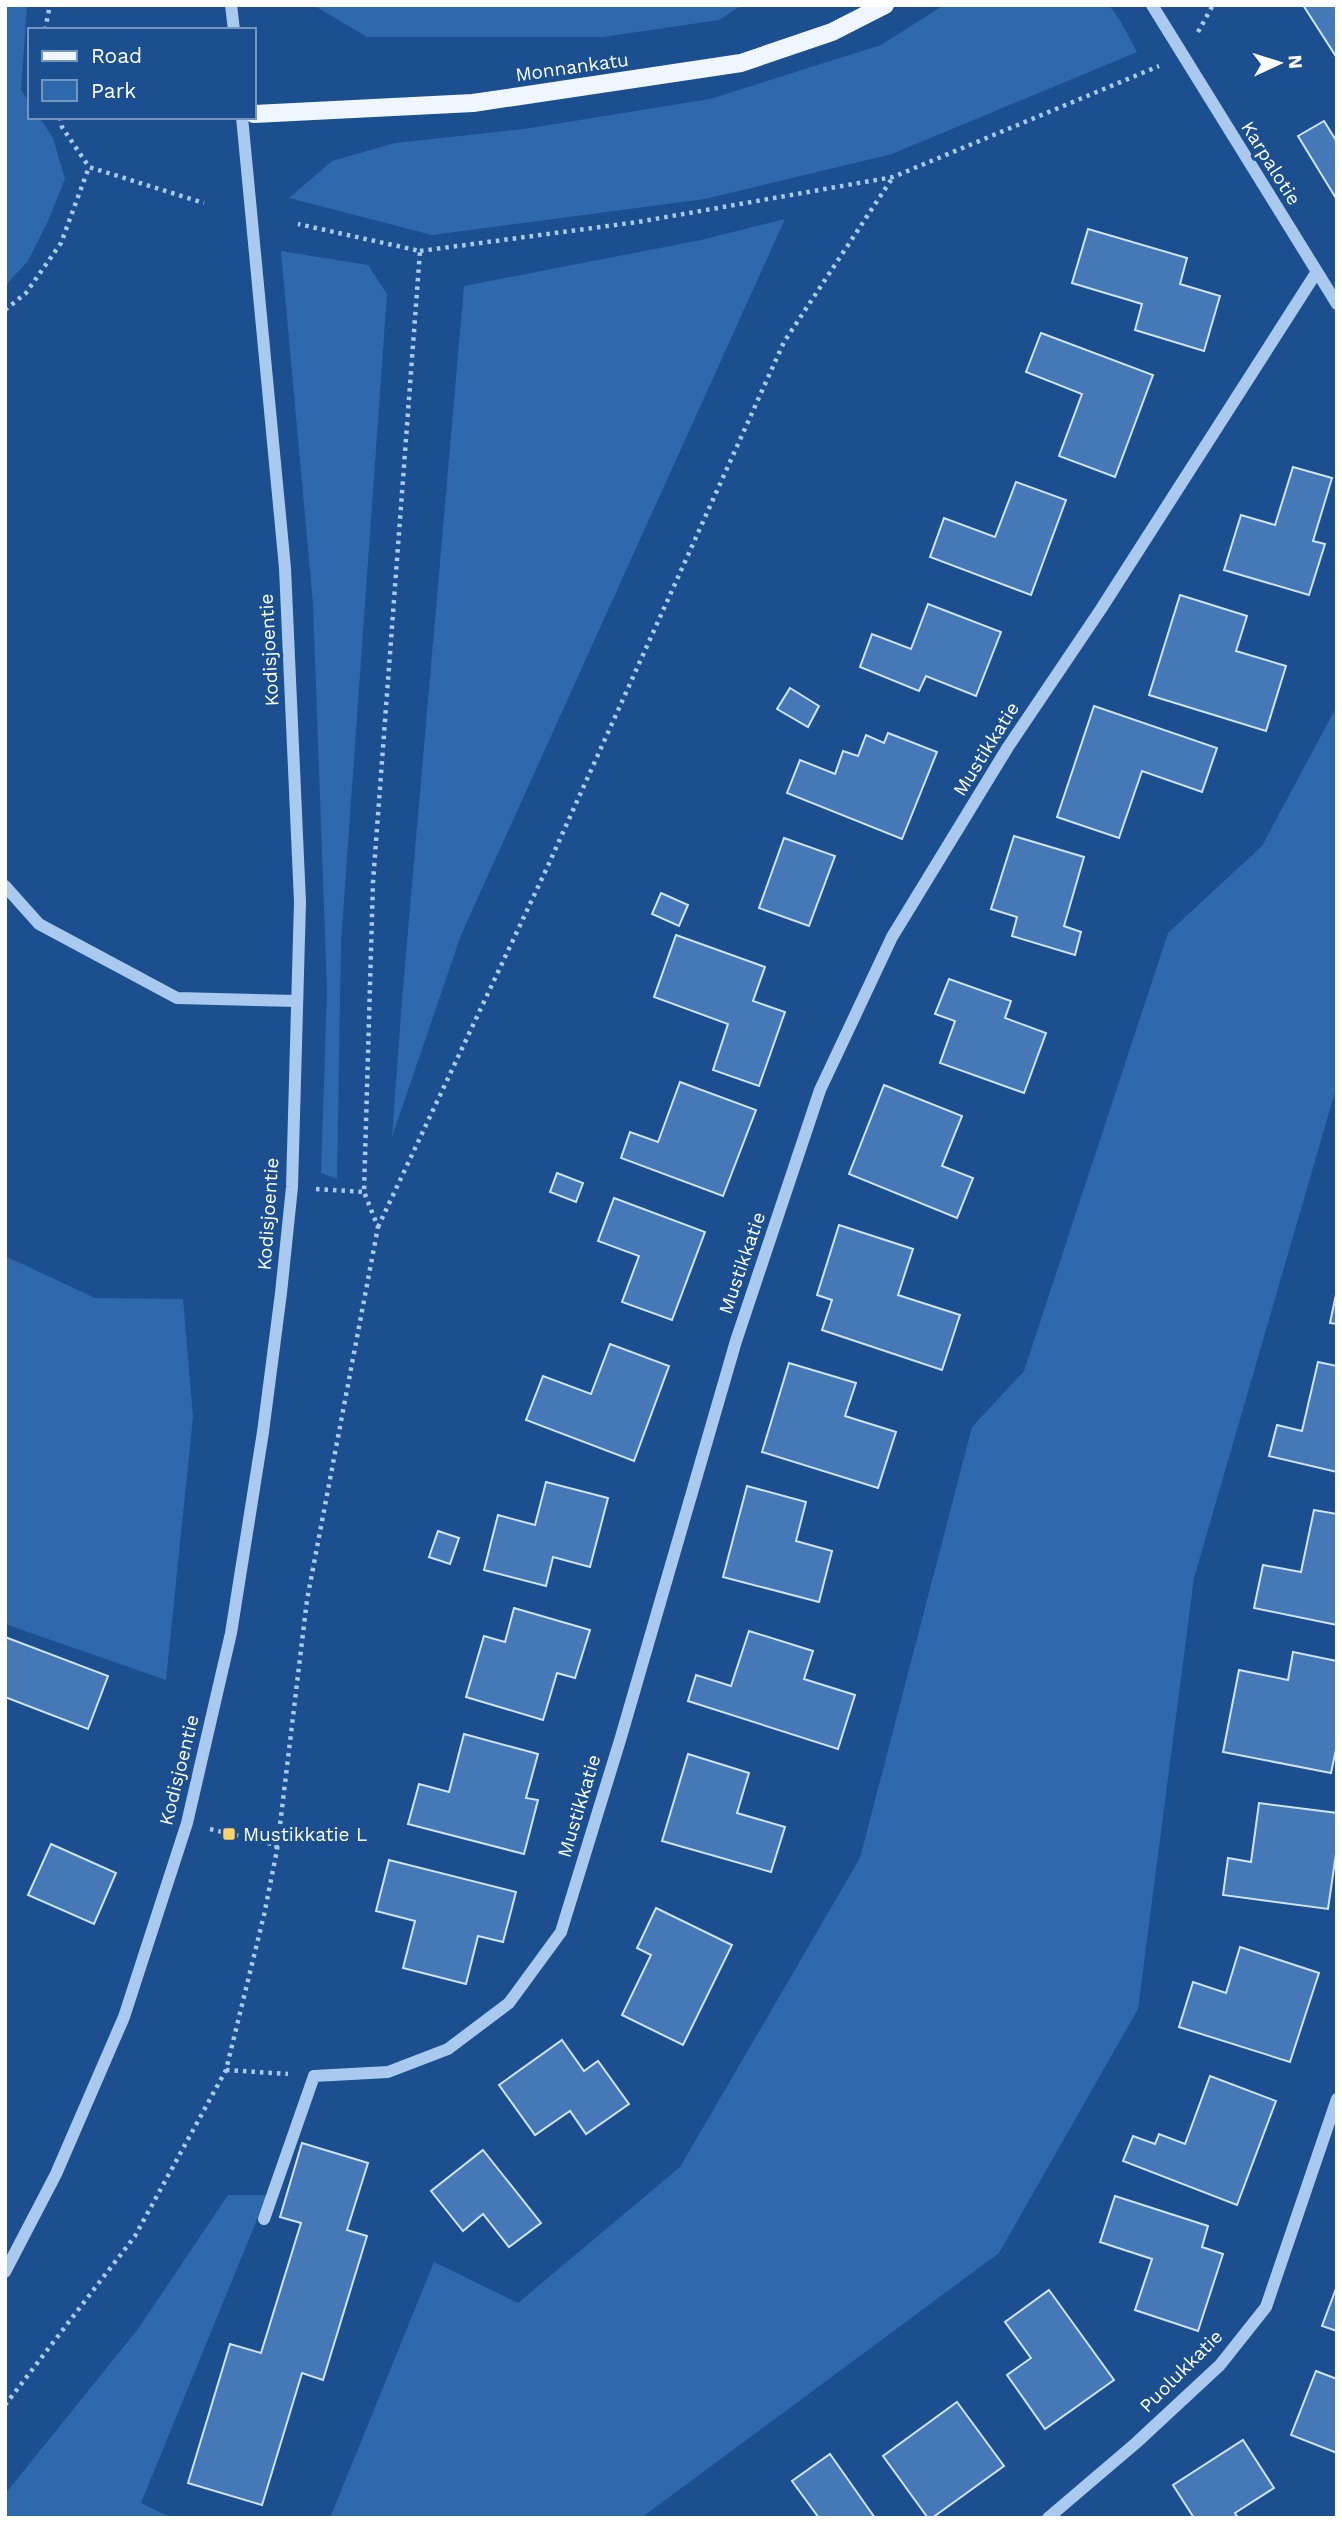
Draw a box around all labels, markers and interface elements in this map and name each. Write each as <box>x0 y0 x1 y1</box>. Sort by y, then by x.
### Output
legend <box>28 28 256 119</box>
north arrow <box>1244 28 1314 98</box>
text: Road <box>91 43 142 68</box>
street label: Monnankatu <box>514 48 630 86</box>
text: N <box>1283 54 1307 70</box>
text: Park <box>91 78 136 103</box>
street label: Karpalotie <box>1236 117 1306 209</box>
street label: Kodisjoentie <box>255 593 283 707</box>
street label: Mustikkatie <box>948 698 1024 800</box>
street label: Kodisjoentie <box>253 1157 283 1271</box>
street label: Mustikkatie <box>714 1209 770 1317</box>
street label: Kodisjoentie <box>154 1712 204 1828</box>
street label: Mustikkatie <box>552 1752 606 1860</box>
place label: Mustikkatie L <box>243 1823 367 1846</box>
marker: Mustikkatie L <box>221 1826 237 1842</box>
street label: Puolukkatie <box>1135 2325 1227 2417</box>

